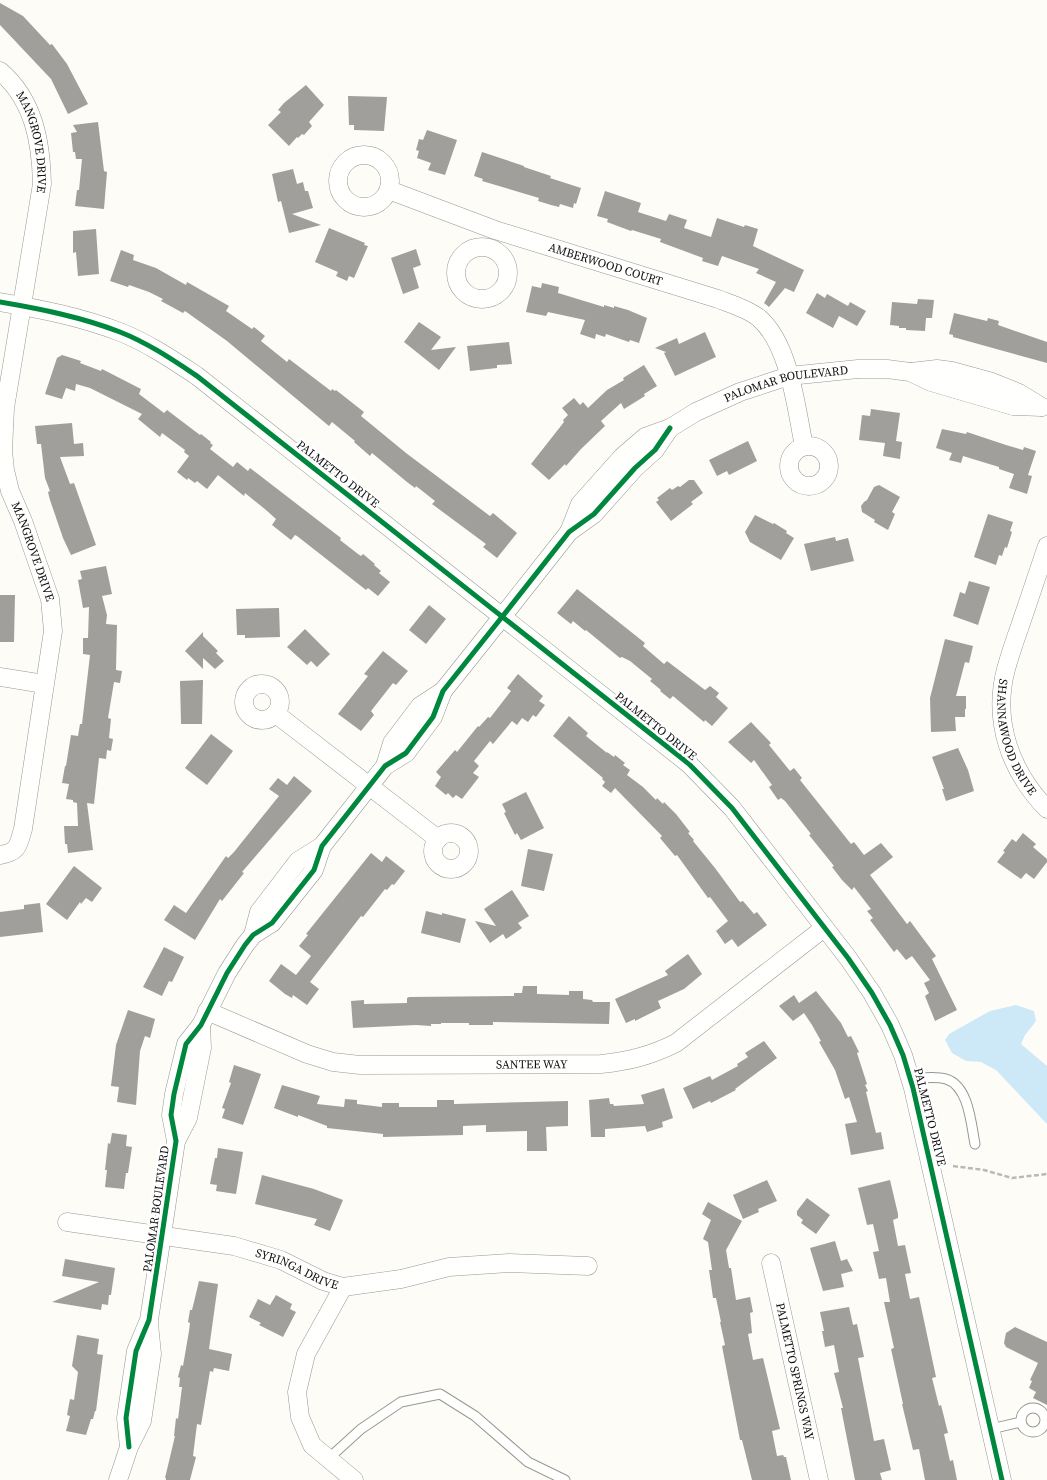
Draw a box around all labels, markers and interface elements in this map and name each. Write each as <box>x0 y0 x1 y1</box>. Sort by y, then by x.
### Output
street label: MANGROVE DRIVE <box>12 88 50 194</box>
street label: AMBERWOOD COURT <box>546 239 665 290</box>
street label: PALOMAR BOULEVARD <box>721 362 849 406</box>
street label: PALMETTO DRIVE <box>293 437 383 511</box>
street label: MANGROVE DRIVE <box>8 499 58 604</box>
street label: SHANNAWOOD DRIVE <box>993 678 1040 799</box>
street label: PALMETTO DRIVE <box>612 688 700 764</box>
street label: SANTEE WAY <box>496 1056 568 1072</box>
street label: PALMETTO DRIVE <box>910 1066 950 1168</box>
street label: PALOMAR BOULEVARD <box>139 1145 173 1273</box>
street label: SYRINGA DRIVE <box>254 1245 340 1293</box>
street label: PALMETTO SPRINGS WAY <box>772 1301 818 1442</box>

